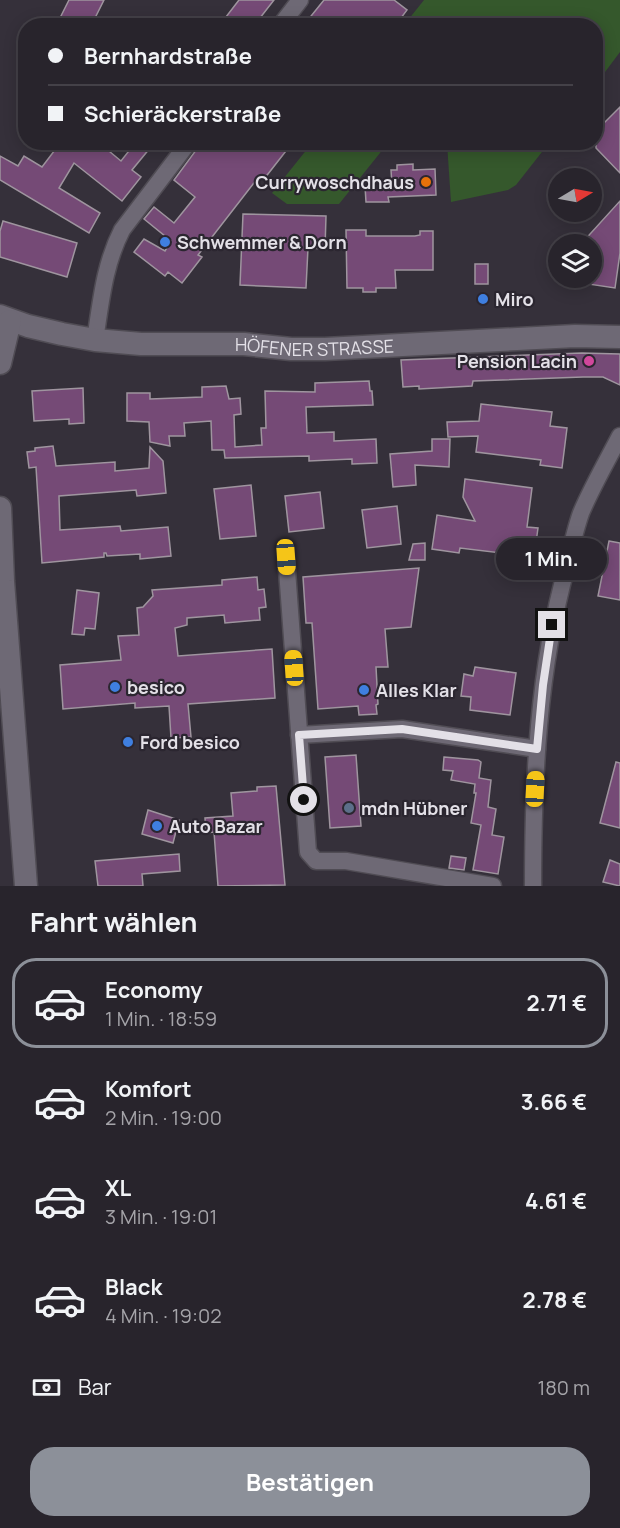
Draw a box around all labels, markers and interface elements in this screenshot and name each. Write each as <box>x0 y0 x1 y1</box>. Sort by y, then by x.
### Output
text: Bernhardstraße <box>84 41 252 71</box>
text: Schieräckerstraße <box>84 99 281 129</box>
north arrow <box>548 168 602 222</box>
map controls <box>548 168 602 288</box>
place label: Currywoschdhaus <box>255 170 414 194</box>
marker: Currywoschdhaus <box>419 175 433 189</box>
place label: Schwemmer & Dorn <box>177 230 347 254</box>
button: layers <box>548 234 602 288</box>
marker: Schwemmer & Dorn <box>158 235 172 249</box>
place label: Miro <box>495 287 534 311</box>
marker: Miro <box>476 292 490 306</box>
street label: HÖFENER STRASSE <box>235 332 395 361</box>
place label: Pension Lacin <box>457 349 577 373</box>
marker: Pension Lacin <box>582 354 596 368</box>
car <box>276 538 296 576</box>
callout: 1 Min. <box>496 538 608 580</box>
text: 1 Min. <box>524 545 579 572</box>
route end <box>538 611 565 638</box>
car <box>284 649 304 687</box>
place label: besico <box>127 675 185 699</box>
place label: Alles Klar <box>376 678 457 702</box>
marker: besico <box>108 680 122 694</box>
marker: Alles Klar <box>357 683 371 697</box>
place label: Ford besico <box>140 730 240 754</box>
marker: Ford besico <box>121 735 135 749</box>
car <box>525 771 545 807</box>
route start <box>290 786 317 813</box>
place label: mdn Hübner <box>361 796 467 820</box>
marker: mdn Hübner <box>342 801 356 815</box>
place label: Auto Bazar <box>169 814 263 838</box>
marker: Auto Bazar <box>150 819 164 833</box>
text: Fahrt wählen <box>30 903 198 940</box>
text: Economy <box>105 975 203 1005</box>
icon: car <box>33 976 87 1030</box>
text: 2.71 € <box>526 988 587 1018</box>
text: 1 Min. · 18:59 <box>105 1005 217 1032</box>
text: Komfort <box>105 1074 192 1104</box>
icon: car <box>33 1075 87 1129</box>
text: 3.66 € <box>521 1087 587 1117</box>
text: 2 Min. · 19:00 <box>105 1104 222 1131</box>
text: XL <box>105 1173 131 1203</box>
icon: car <box>33 1174 87 1228</box>
text: 4.61 € <box>525 1186 587 1216</box>
text: 3 Min. · 19:01 <box>105 1203 217 1230</box>
text: Black <box>105 1272 162 1302</box>
icon: car <box>33 1273 87 1327</box>
text: 2.78 € <box>523 1285 587 1315</box>
text: 4 Min. · 19:02 <box>105 1302 222 1329</box>
icon: cash <box>30 1371 63 1404</box>
text: Bar <box>78 1372 112 1402</box>
text: 180 m <box>537 1374 590 1401</box>
button: Bestätigen <box>30 1447 590 1516</box>

